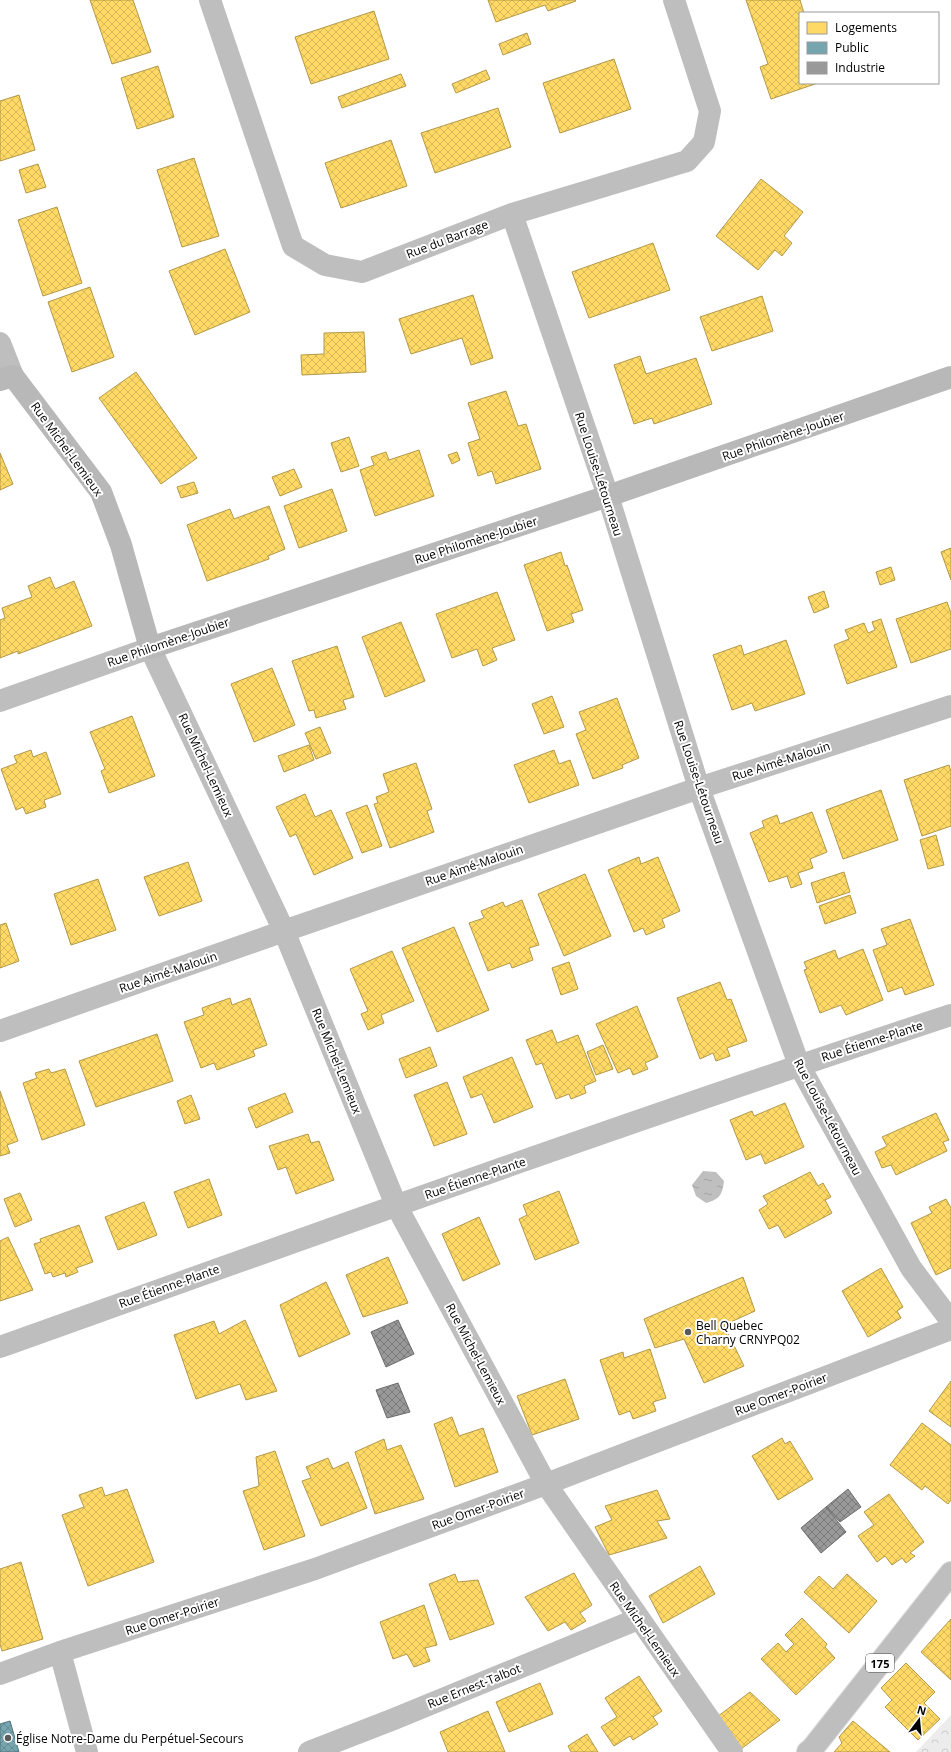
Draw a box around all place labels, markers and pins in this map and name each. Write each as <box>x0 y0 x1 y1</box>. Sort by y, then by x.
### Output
place label: Bell Quebec Charny CRNYPQ02 <box>696 1317 800 1348</box>
marker: Bell Quebec Charny CRNYPQ02 <box>683 1327 693 1337</box>
place label: Église Notre-Dame du Perpétuel-Secours <box>16 1730 244 1747</box>
marker: Église Notre-Dame du Perpétuel-Secours <box>3 1733 13 1743</box>

